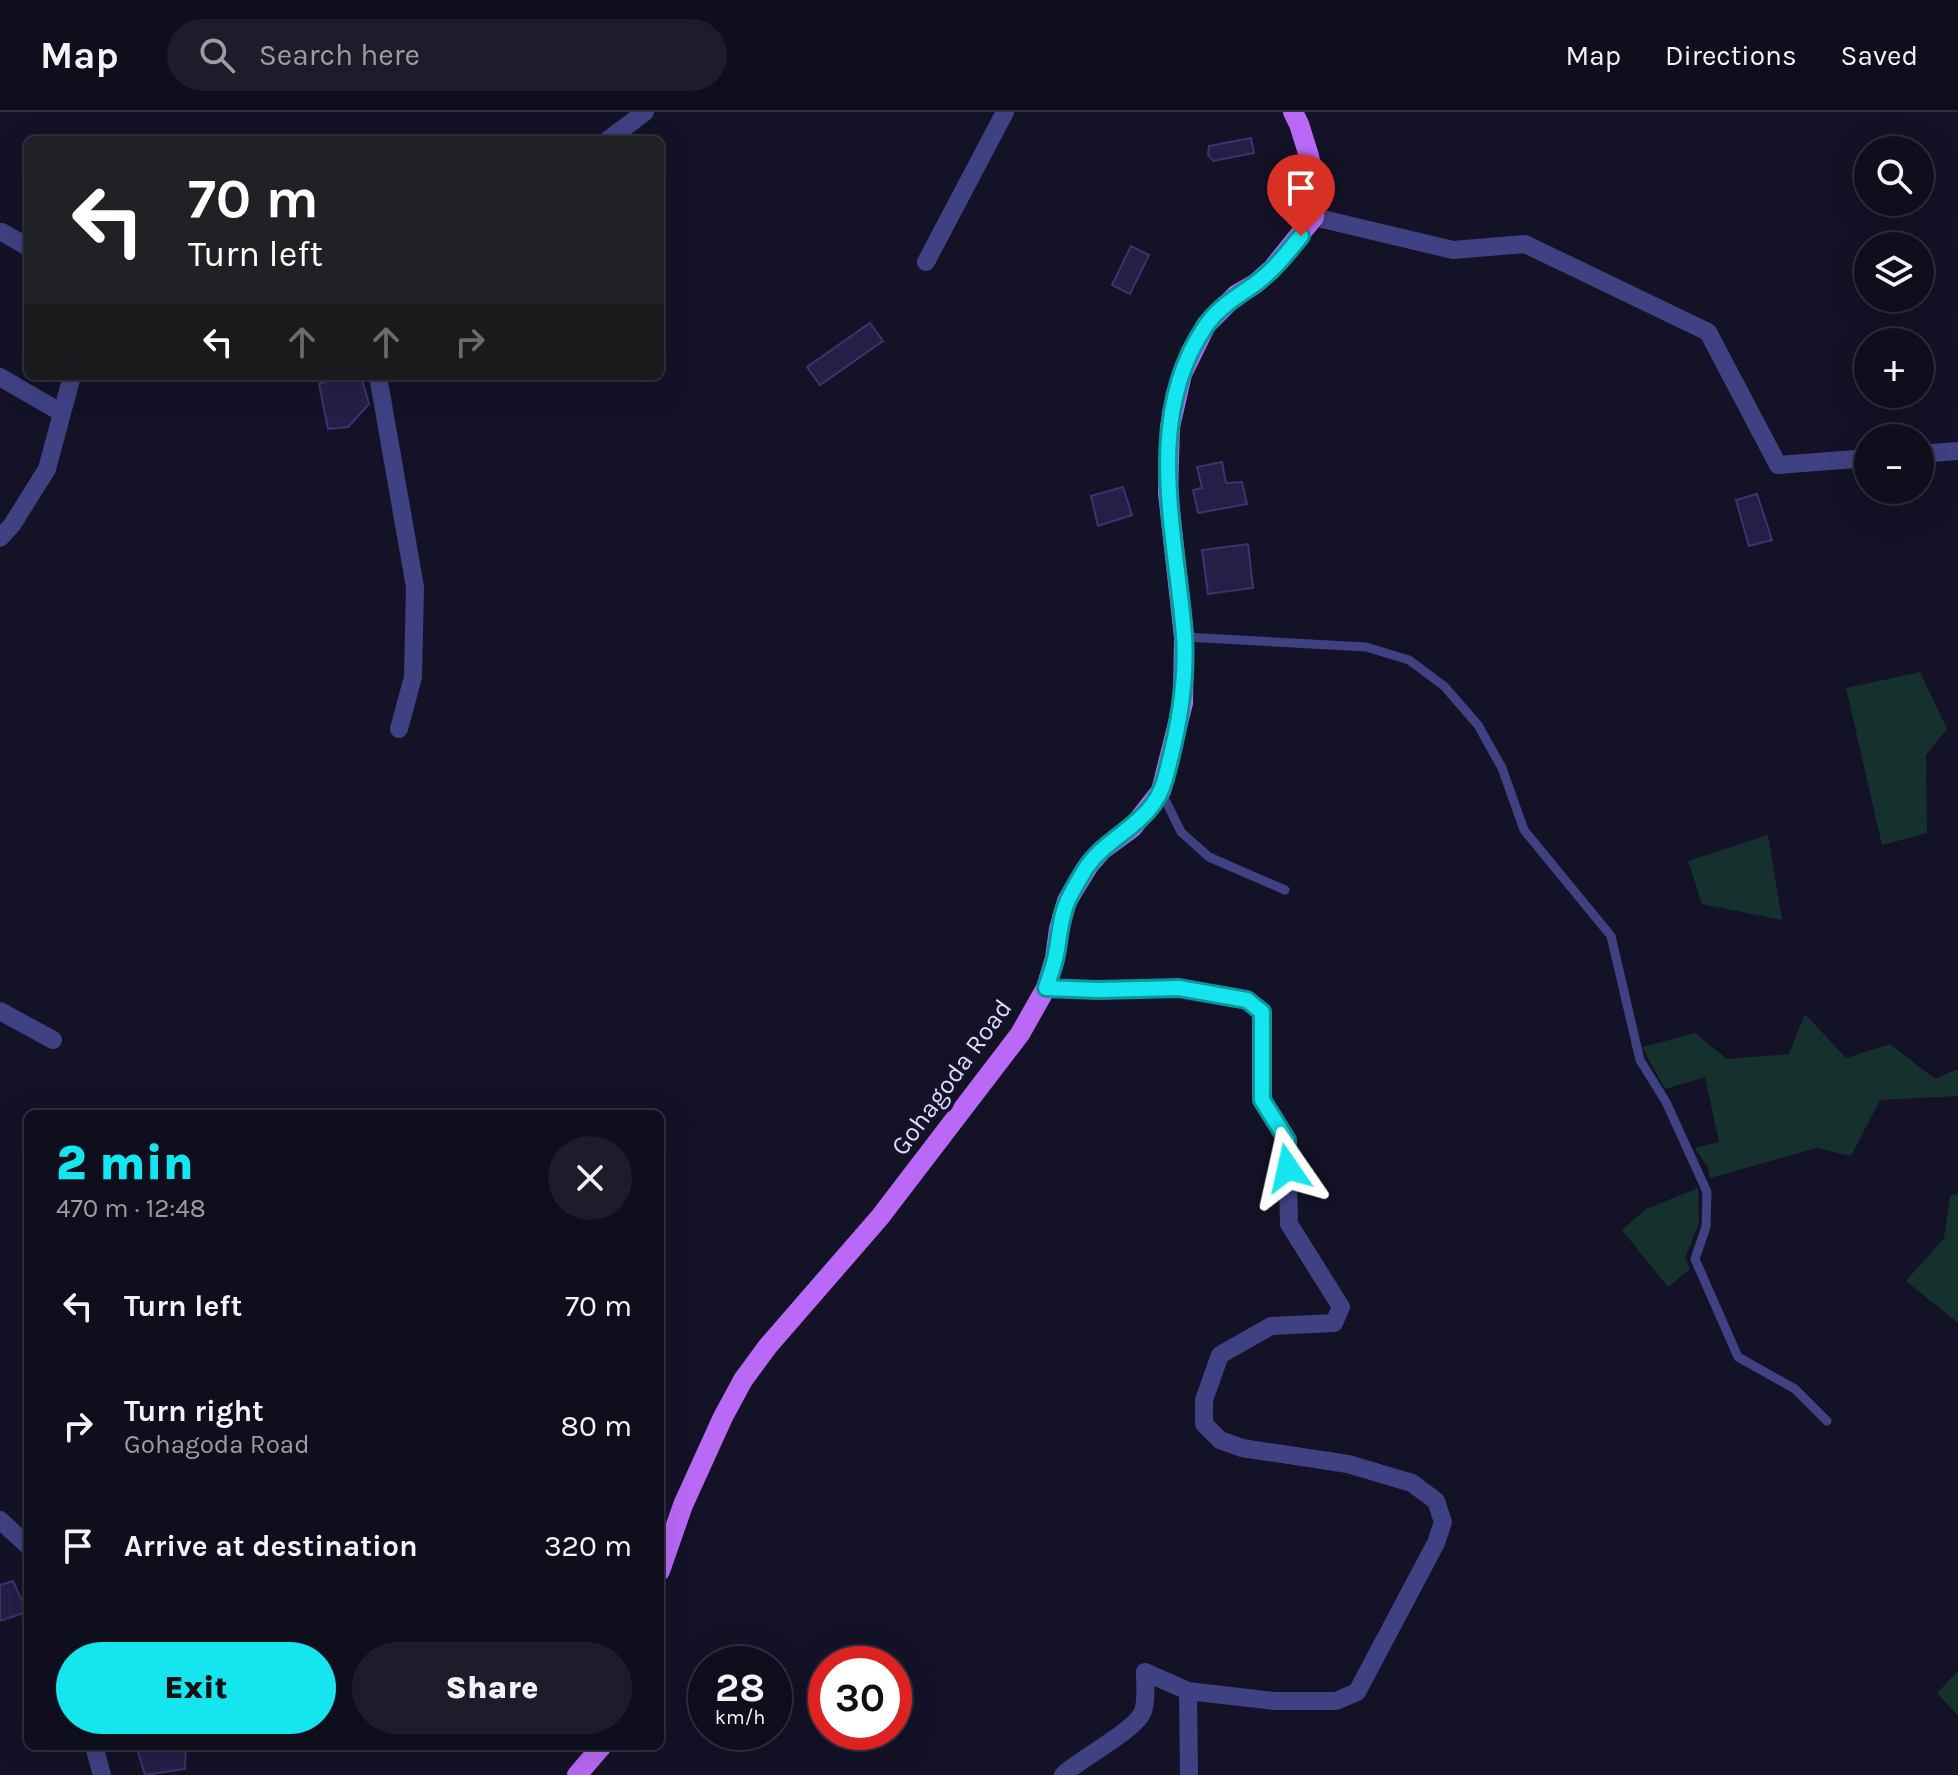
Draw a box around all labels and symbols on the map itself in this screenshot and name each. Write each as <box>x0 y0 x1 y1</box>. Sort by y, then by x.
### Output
pin <box>1267 154 1335 236</box>
street label: Gohagoda Road <box>884 993 1018 1161</box>
position arrow <box>1246 1126 1330 1210</box>
speed limit sign: 30 <box>808 1646 912 1750</box>

